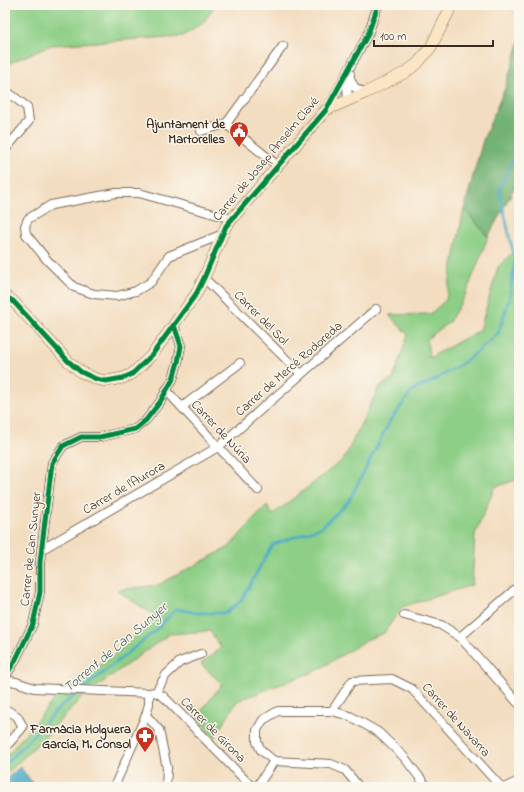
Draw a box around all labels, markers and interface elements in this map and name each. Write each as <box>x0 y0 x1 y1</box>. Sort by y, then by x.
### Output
scale bar <box>374 22 493 48</box>
text: 100 m <box>380 28 407 46</box>
street label: Carrer de Josep Anselm Clavé <box>208 93 324 225</box>
place label: Ajuntament de Martorelles <box>146 115 226 149</box>
public building icon: Ajuntament de Martorelles <box>228 120 250 148</box>
street label: Carrer del Sol <box>229 286 293 350</box>
street label: Carrer de Mercé Rodoreda <box>231 317 347 421</box>
street label: Carrer de Núria <box>186 396 256 468</box>
street label: Carrer de l'Aurora <box>79 457 169 519</box>
street label: Carrer de Can Sunyer <box>16 490 48 607</box>
water label: Torrent de Can Sunyer <box>59 597 174 698</box>
street label: Carrer de Navarra <box>417 678 495 762</box>
street label: Carrer de Girona <box>176 693 250 767</box>
place label: Farmàcia Holguera García, M. Consol <box>29 720 131 754</box>
pharmacy icon: Farmàcia Holguera García, M. Consol <box>134 725 156 753</box>

